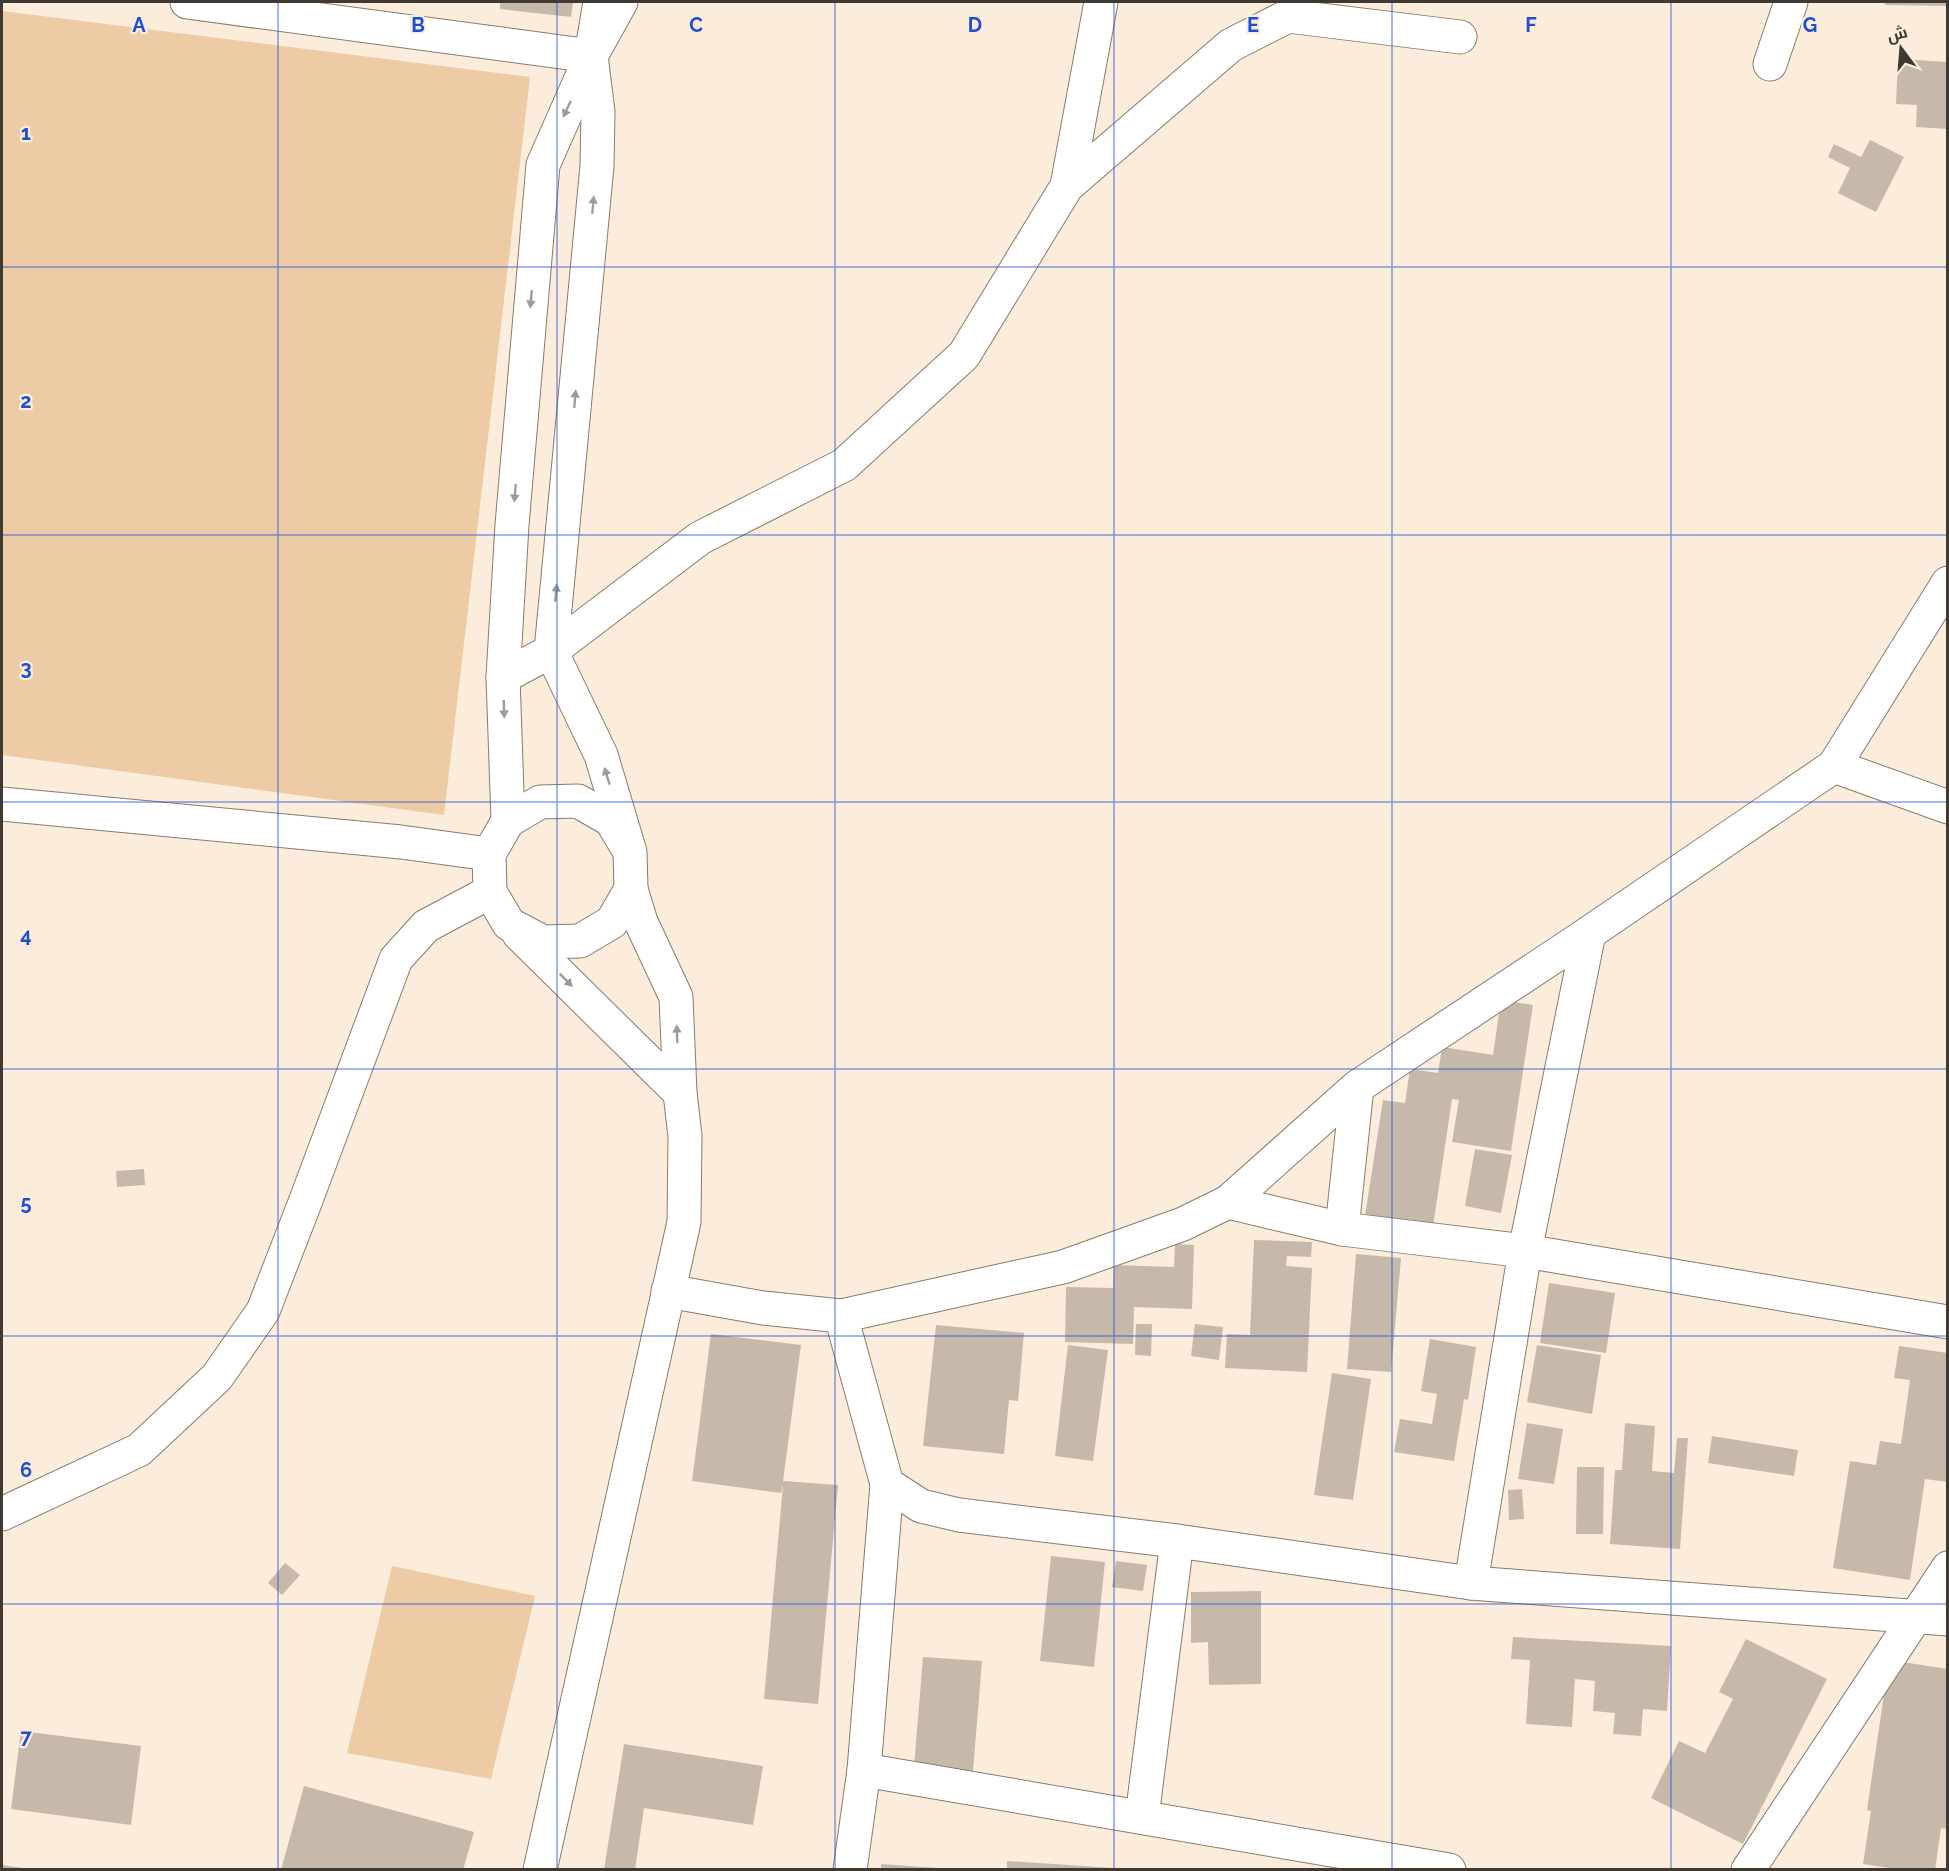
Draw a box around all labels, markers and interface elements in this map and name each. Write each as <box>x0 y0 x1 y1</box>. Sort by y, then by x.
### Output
text: A <box>132 13 146 37</box>
text: B <box>411 13 425 37</box>
text: C <box>689 13 703 37</box>
text: D <box>968 13 982 37</box>
text: E <box>1247 13 1259 37</box>
text: F <box>1525 13 1537 37</box>
text: G <box>1803 13 1817 37</box>
north arrow <box>1871 18 1931 78</box>
text: ش <box>1885 22 1909 46</box>
one-way arrow <box>562 101 571 118</box>
text: 1 <box>21 121 31 145</box>
one-way arrow <box>588 195 598 214</box>
one-way arrow <box>527 289 536 308</box>
text: 2 <box>20 389 32 413</box>
one-way arrow <box>570 389 580 408</box>
one-way arrow <box>510 484 519 503</box>
one-way arrow <box>551 584 561 603</box>
text: 3 <box>20 656 32 680</box>
one-way arrow <box>500 699 509 718</box>
one-way arrow <box>602 767 611 785</box>
text: 4 <box>20 923 32 947</box>
one-way arrow <box>558 973 572 987</box>
one-way arrow <box>673 1025 682 1044</box>
text: 5 <box>20 1191 32 1215</box>
text: 6 <box>20 1458 32 1482</box>
text: 7 <box>20 1725 32 1749</box>

